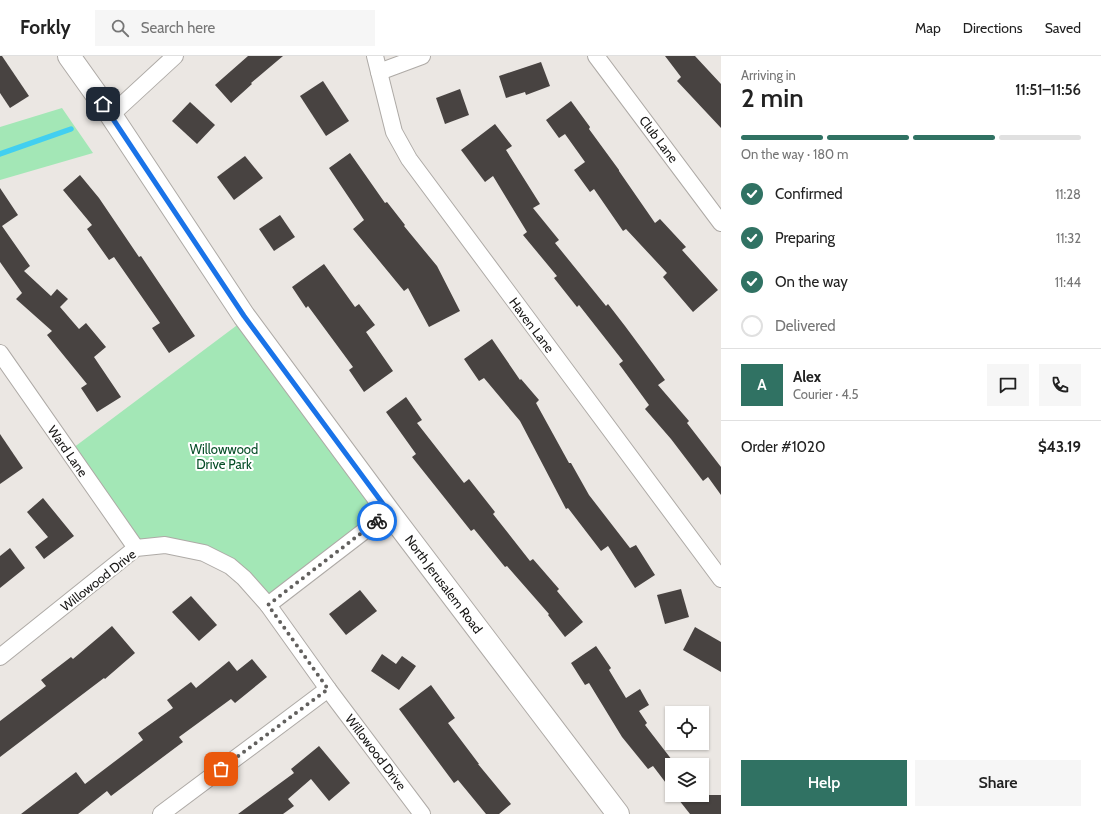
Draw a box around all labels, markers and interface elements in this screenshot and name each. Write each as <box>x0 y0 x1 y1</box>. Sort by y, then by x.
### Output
search box <box>95 10 375 46</box>
text: Forkly <box>20 16 71 39</box>
icon: search <box>109 17 131 39</box>
text: Search here <box>141 19 215 37</box>
text: Map <box>915 19 941 37</box>
text: Directions <box>963 19 1023 37</box>
text: Saved <box>1045 19 1081 37</box>
text: Arriving in <box>741 67 796 83</box>
text: 11:51–11:56 <box>1015 81 1081 99</box>
text: 2 min <box>741 82 804 114</box>
pin <box>86 87 120 121</box>
icon: home <box>92 93 114 115</box>
street label: Club Lane <box>636 112 682 166</box>
text: On the way · 180 m <box>741 146 849 162</box>
icon: check <box>741 183 763 205</box>
text: Confirmed <box>775 185 843 203</box>
text: 11:28 <box>1055 186 1081 202</box>
icon: check <box>741 227 763 249</box>
text: Preparing <box>775 229 835 247</box>
text: 11:32 <box>1056 230 1081 246</box>
icon: check <box>741 271 763 293</box>
text: On the way <box>775 273 848 291</box>
text: 11:44 <box>1055 274 1081 290</box>
street label: Haven Lane <box>506 294 558 356</box>
text: Delivered <box>775 317 836 335</box>
button: chat <box>987 364 1029 406</box>
button: phone <box>1039 364 1081 406</box>
text: Alex <box>793 368 821 386</box>
text: A <box>757 376 767 394</box>
text: Courier · 4.5 <box>793 386 858 402</box>
street label: Ward Lane <box>45 422 92 480</box>
text: Order #1020 <box>741 438 825 456</box>
text: $43.19 <box>1038 438 1081 456</box>
park label: Willowwood Drive Park <box>190 441 258 472</box>
courier <box>357 501 397 541</box>
icon: bike <box>366 510 388 532</box>
street label: North Jerusalem Road <box>402 532 486 636</box>
street label: Willowood Drive <box>57 545 139 614</box>
map controls <box>665 706 709 802</box>
button: locate <box>665 706 709 750</box>
street label: Willowood Drive <box>342 711 410 793</box>
pin <box>204 752 238 786</box>
icon: bag <box>210 758 232 780</box>
button: layers <box>665 758 709 802</box>
button: Help <box>741 760 907 806</box>
button: Share <box>915 760 1081 806</box>

